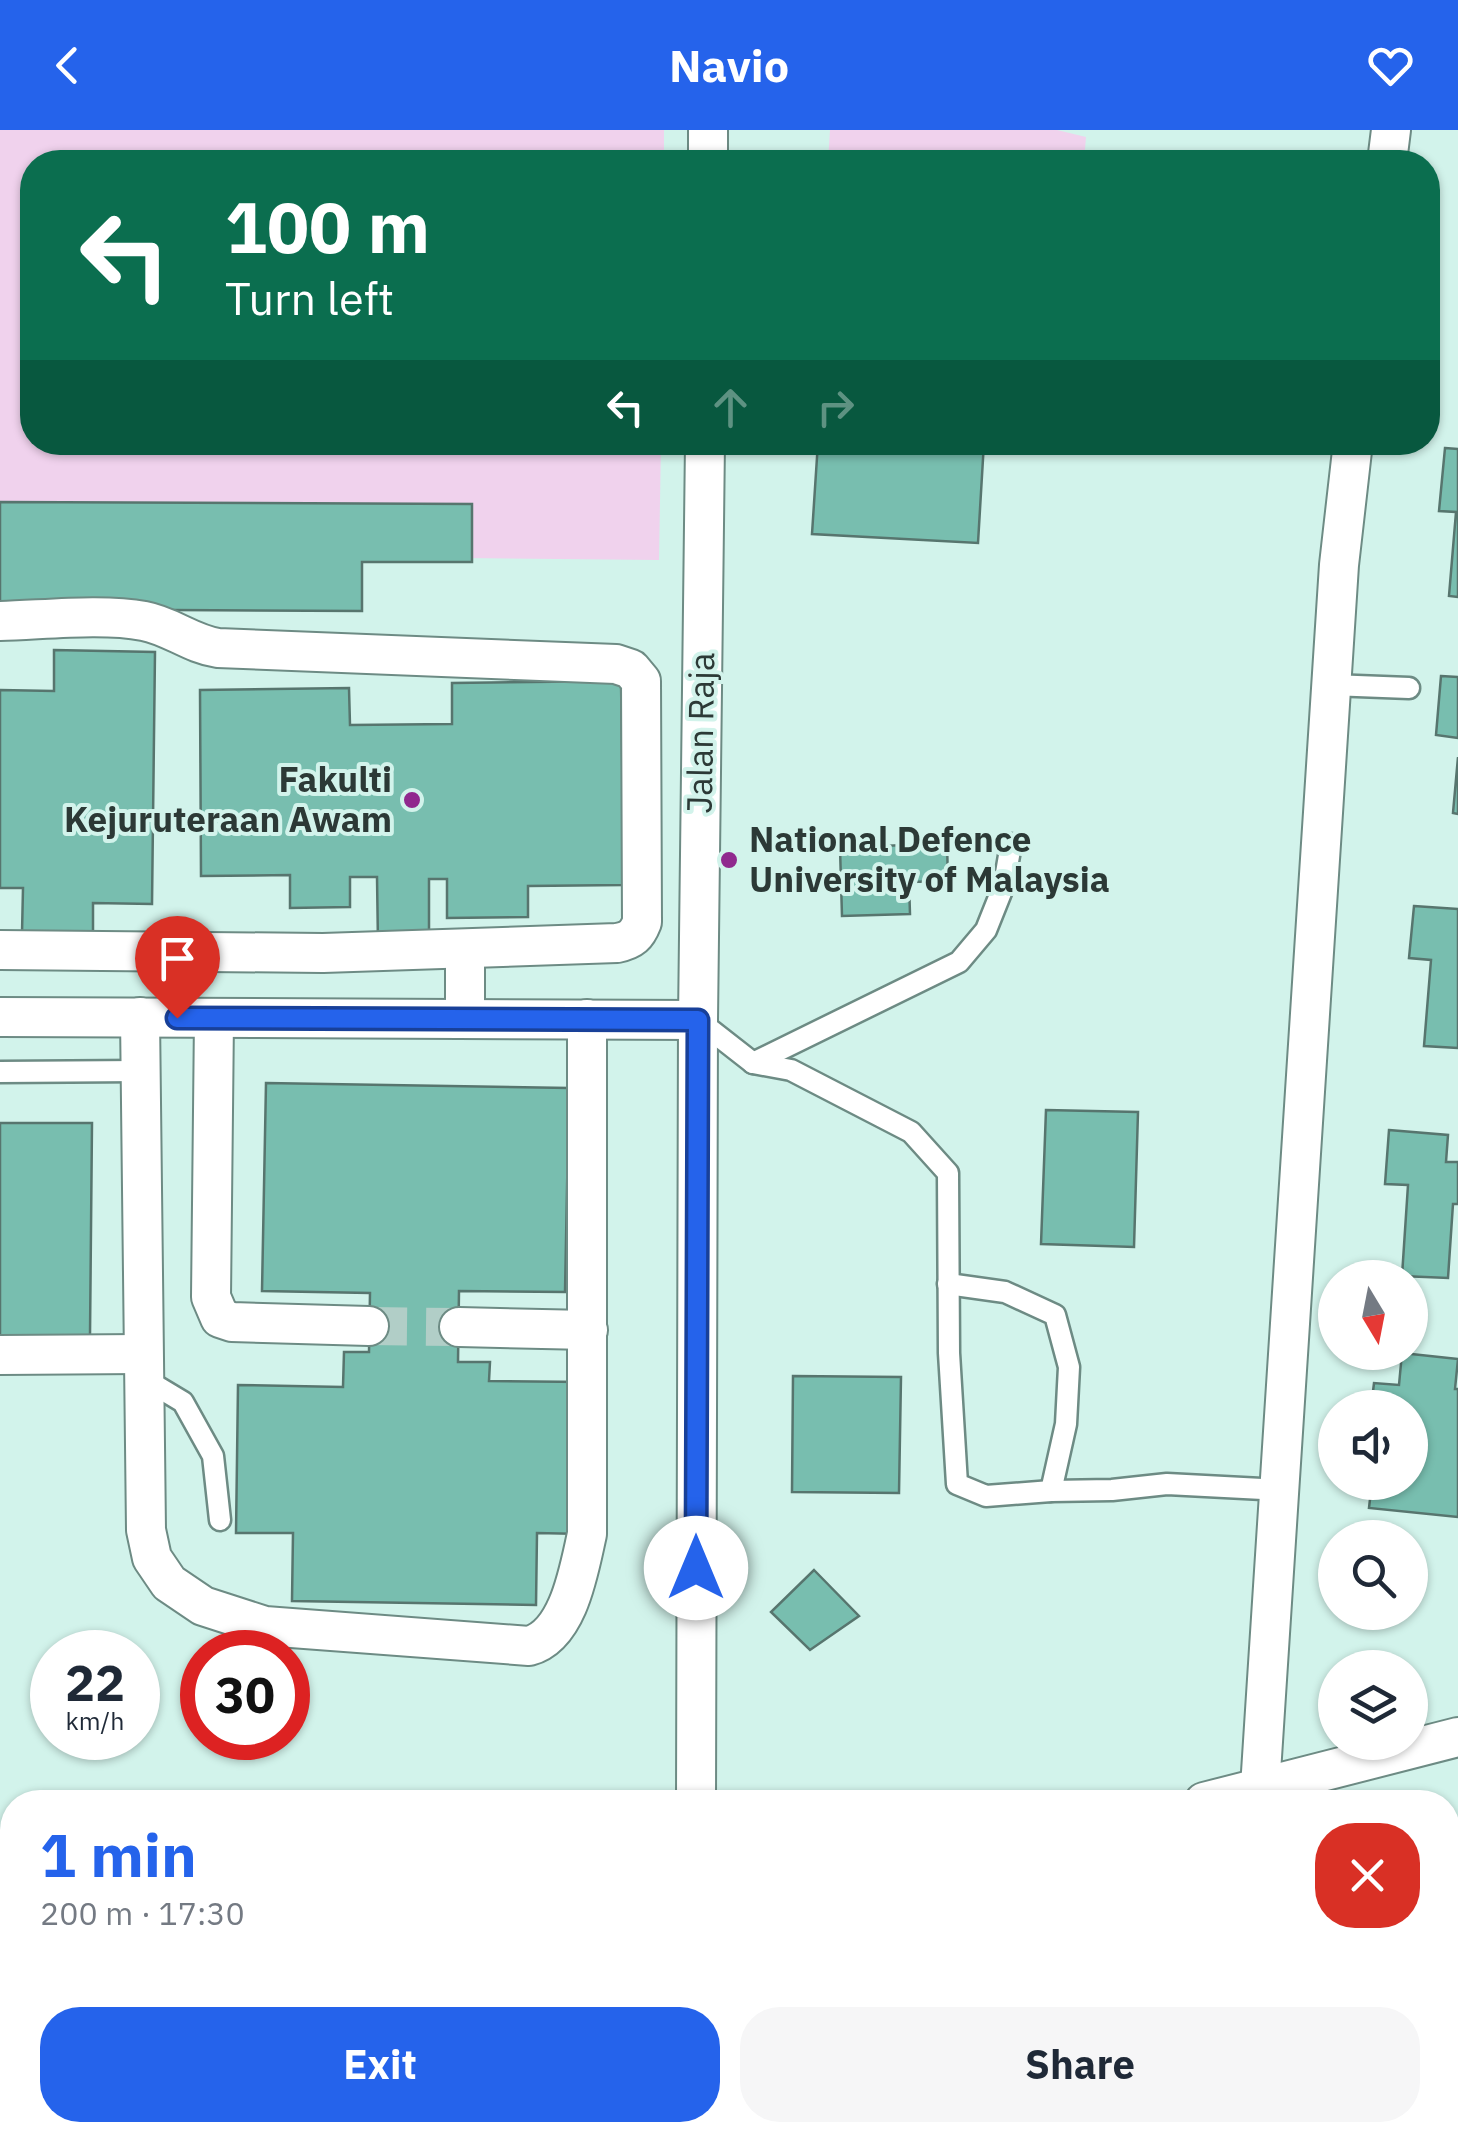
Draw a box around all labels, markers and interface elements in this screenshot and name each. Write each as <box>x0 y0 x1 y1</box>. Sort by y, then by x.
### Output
text: Navio <box>669 36 789 94</box>
icon: back <box>40 38 95 93</box>
icon: heart <box>1363 38 1418 93</box>
text: 100 m <box>225 181 430 272</box>
icon: left <box>60 190 190 320</box>
text: Turn left <box>225 269 394 327</box>
icon: left <box>598 380 653 435</box>
icon: ahead <box>703 380 758 435</box>
icon: right <box>808 380 863 435</box>
street label: Jalan Raja <box>676 652 724 814</box>
place label: Fakulti Kejuruteraan Awam <box>64 756 392 842</box>
marker: Fakulti Kejuruteraan Awam <box>401 789 423 811</box>
place label: National Defence University of Malaysia <box>749 816 1110 902</box>
marker: National Defence University of Malaysia <box>718 849 740 871</box>
pin <box>135 916 220 1019</box>
icon: arrive <box>150 931 205 986</box>
north arrow <box>1318 1260 1428 1370</box>
map controls <box>1318 1260 1428 1760</box>
button: sound <box>1318 1390 1428 1500</box>
position arrow <box>644 1516 748 1620</box>
button: search <box>1318 1520 1428 1630</box>
speed limit sign: 30 <box>180 1630 310 1760</box>
text: 22 <box>65 1650 125 1715</box>
button: layers <box>1318 1650 1428 1760</box>
text: km/h <box>66 1704 124 1737</box>
text: 1 min <box>40 1815 197 1894</box>
button: close <box>1315 1823 1420 1928</box>
text: 200 m · 17:30 <box>40 1892 245 1934</box>
button: Exit <box>40 2007 720 2122</box>
button: Share <box>740 2007 1420 2122</box>

